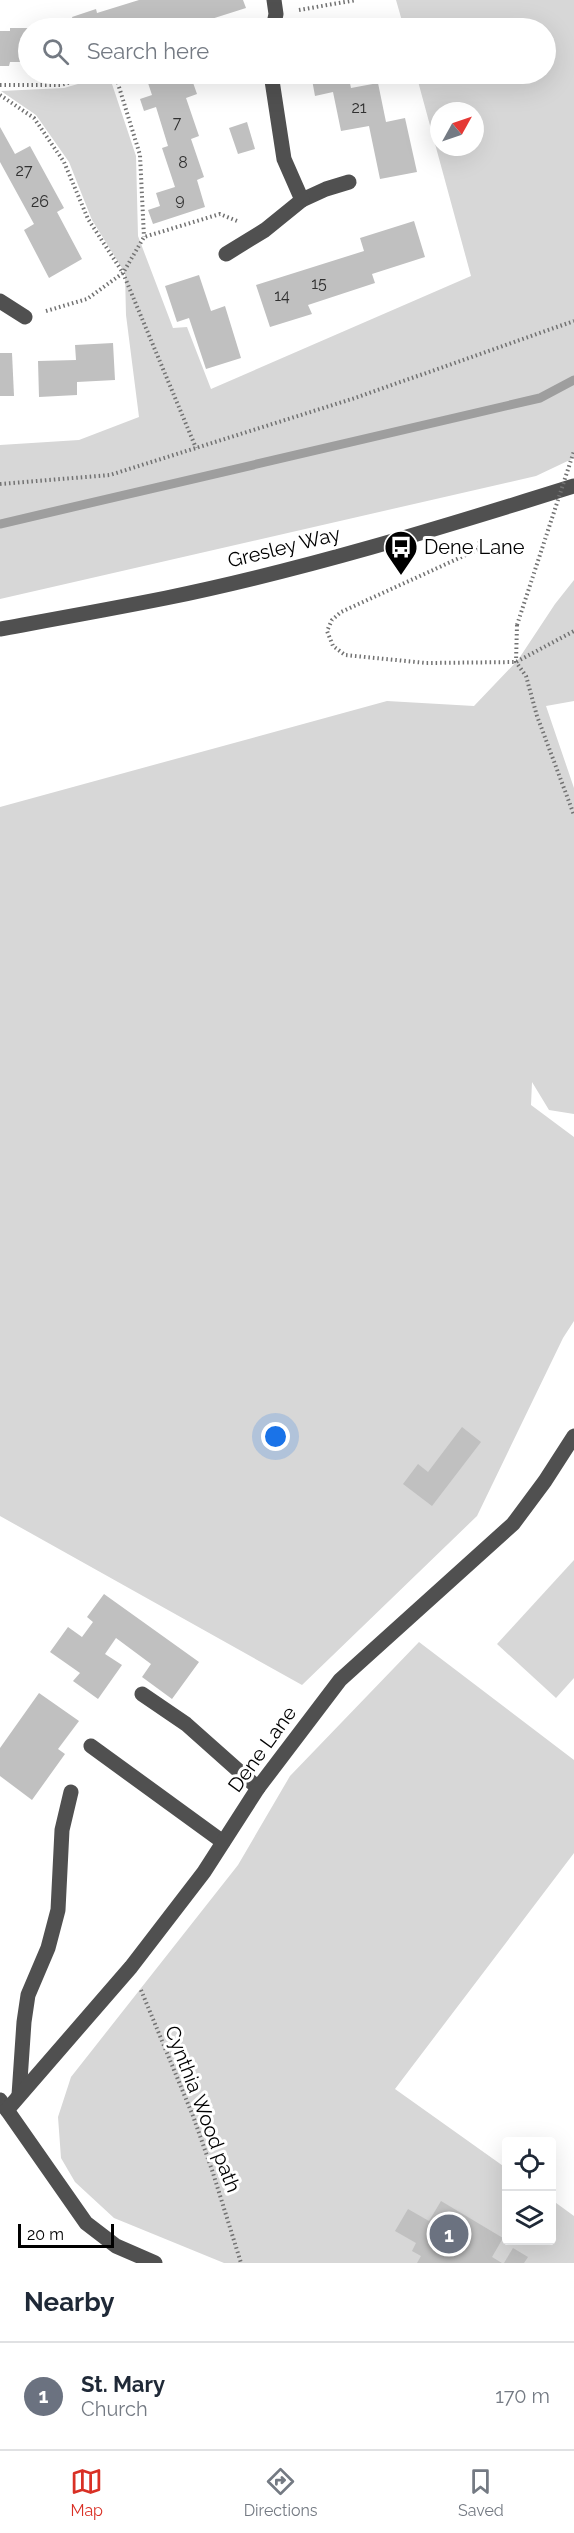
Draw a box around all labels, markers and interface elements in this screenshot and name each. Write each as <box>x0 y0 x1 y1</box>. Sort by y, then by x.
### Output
search box <box>18 18 556 84</box>
icon: search <box>39 35 72 68</box>
text: Search here <box>87 38 209 64</box>
house number: 21 <box>351 98 367 117</box>
north arrow <box>430 102 484 156</box>
house number: 7 <box>173 113 182 132</box>
house number: 8 <box>178 153 188 172</box>
house number: 27 <box>16 161 33 180</box>
house number: 9 <box>175 190 185 209</box>
house number: 26 <box>31 192 49 211</box>
house number: 15 <box>311 274 327 293</box>
house number: 14 <box>274 286 290 305</box>
street label: Gresley Way <box>225 521 343 573</box>
bus stop icon: Dene Lane <box>383 529 419 576</box>
place label: Dene Lane <box>424 535 525 559</box>
your location <box>261 1422 290 1451</box>
street label: Dene Lane <box>223 1701 301 1797</box>
street label: Cynthia Wood path <box>160 2022 246 2196</box>
map controls <box>502 2137 556 2245</box>
button: locate <box>502 2137 556 2191</box>
button: layers <box>502 2191 556 2245</box>
pin: 1 <box>430 2212 468 2256</box>
scale bar <box>18 2221 114 2248</box>
text: 20 m <box>27 2225 64 2244</box>
text: Nearby <box>24 2287 114 2317</box>
text: St. Mary <box>81 2371 165 2397</box>
text: 1 <box>39 2384 48 2408</box>
text: 170 m <box>495 2384 550 2408</box>
text: Church <box>81 2397 148 2421</box>
tab: Map <box>70 2465 103 2520</box>
tab: Directions <box>244 2465 318 2520</box>
tab: Saved <box>458 2465 504 2520</box>

